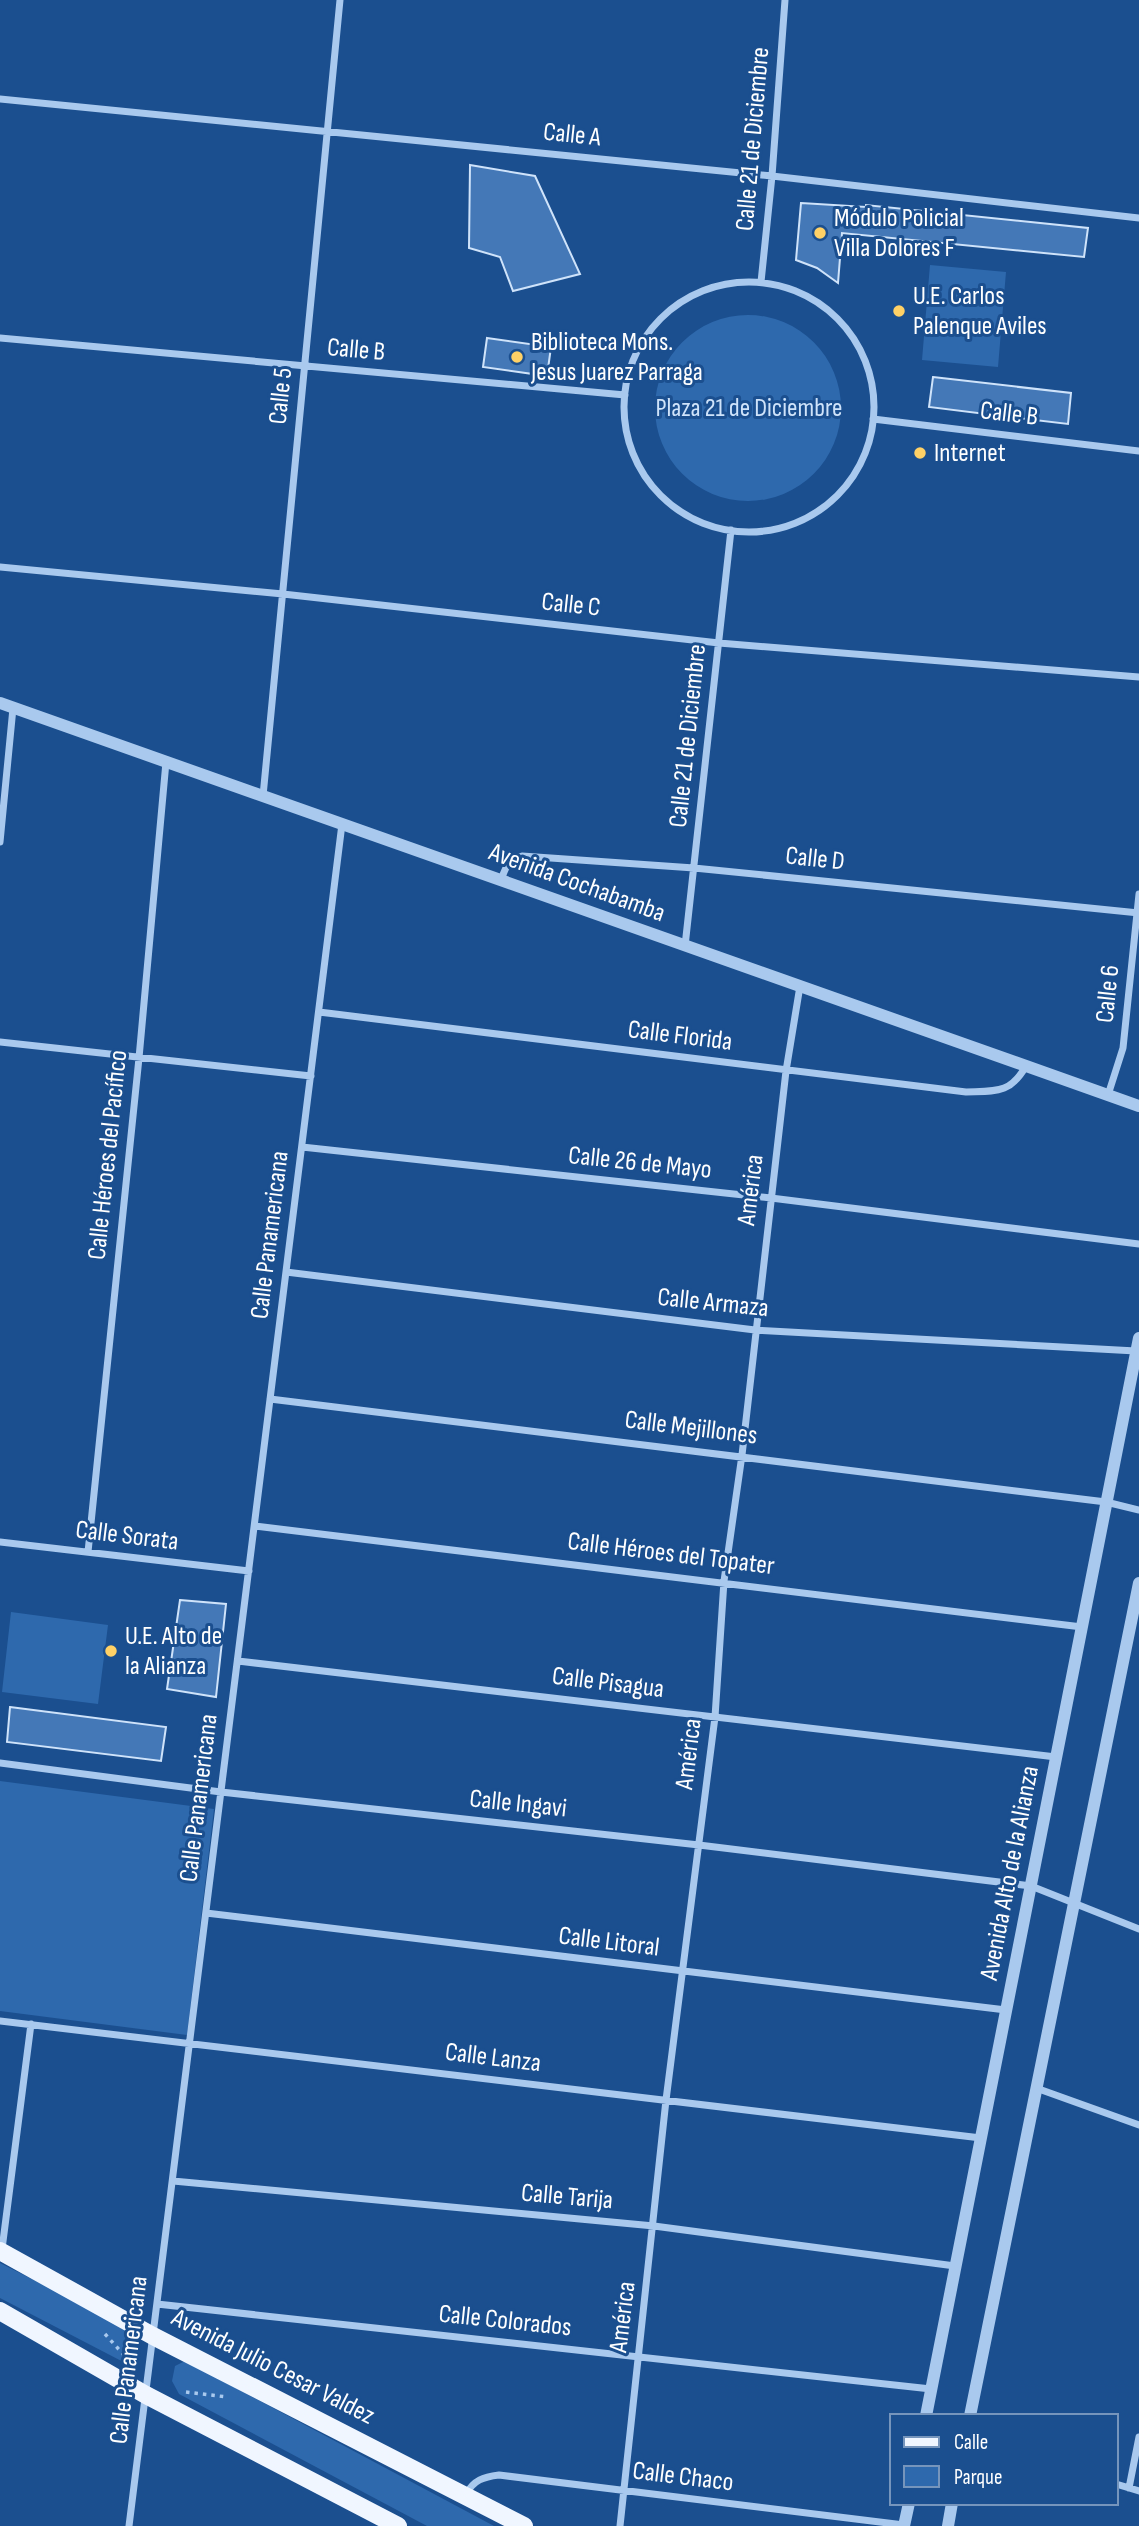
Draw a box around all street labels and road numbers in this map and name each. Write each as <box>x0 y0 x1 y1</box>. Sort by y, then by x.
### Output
street label: Calle 21 de Diciembre <box>730 46 776 232</box>
street label: Calle A <box>542 117 603 154</box>
street label: Calle B <box>326 332 386 368</box>
street label: Calle 5 <box>263 366 299 426</box>
street label: Calle B <box>978 395 1040 433</box>
street label: Calle C <box>540 586 602 624</box>
street label: Calle 21 de Diciembre <box>663 643 713 829</box>
street label: Avenida Cochabamba <box>484 836 669 929</box>
street label: Calle D <box>784 840 846 878</box>
street label: Calle 6 <box>1090 964 1126 1024</box>
street label: Calle Florida <box>626 1014 734 1058</box>
street label: Calle Héroes del Pacífico <box>82 1049 134 1261</box>
street label: Calle 26 de Mayo <box>567 1140 713 1186</box>
street label: Calle Panamericana <box>244 1149 296 1321</box>
street label: América <box>731 1153 771 1228</box>
street label: Calle Armaza <box>656 1282 770 1324</box>
street label: Calle Mejillones <box>623 1404 759 1452</box>
street label: Calle Sorata <box>74 1514 180 1558</box>
street label: Calle Héroes del Topater <box>566 1526 777 1582</box>
street label: Calle Pisagua <box>550 1661 666 1705</box>
street label: Calle Panamericana <box>173 1712 225 1884</box>
street label: América <box>669 1717 709 1792</box>
street label: Avenida Alto de la Alianza <box>974 1763 1046 1984</box>
street label: Calle Ingavi <box>468 1783 568 1825</box>
street label: Calle Litoral <box>557 1920 661 1964</box>
street label: Calle Lanza <box>443 2037 543 2079</box>
street label: Calle Tarija <box>520 2178 614 2216</box>
street label: Calle Panamericana <box>103 2274 155 2446</box>
street label: América <box>603 2280 643 2355</box>
street label: Calle Colorados <box>437 2299 573 2343</box>
street label: Avenida Julio Cesar Valdez <box>166 2302 380 2432</box>
street label: Calle Chaco <box>631 2455 735 2499</box>

